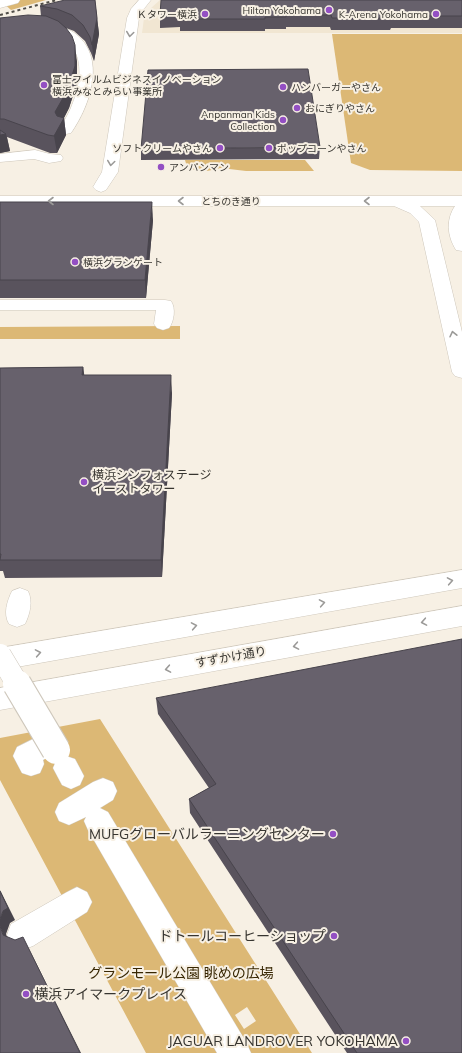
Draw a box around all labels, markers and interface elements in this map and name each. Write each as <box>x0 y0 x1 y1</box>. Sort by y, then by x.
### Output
place label: Hilton Yokohama <box>243 4 321 17</box>
marker: Hilton Yokohama <box>324 5 334 15</box>
place label: Ｋタワー横浜 <box>137 8 197 21</box>
place label: K-Arena Yokohama <box>339 8 428 21</box>
marker: Ｋタワー横浜 <box>200 9 210 19</box>
marker: K-Arena Yokohama <box>431 9 441 19</box>
one-way arrow <box>126 31 135 37</box>
place label: 富士フイルムビジネスイノベーション 横浜みなとみらい事業所 <box>52 73 222 98</box>
marker: 富士フイルムビジネスイノベーション 横浜みなとみらい事業所 <box>39 80 49 90</box>
place label: ハンバーガーやさん <box>291 81 381 94</box>
marker: ハンバーガーやさん <box>278 82 288 92</box>
place label: おにぎりやさん <box>305 102 375 115</box>
marker: おにぎりやさん <box>292 103 302 113</box>
place label: Anpanman Kids Collection <box>201 108 275 133</box>
marker: Anpanman Kids Collection <box>278 115 288 125</box>
place label: ソフトクリームやさん <box>112 142 212 155</box>
place label: ポップコーンやさん <box>277 142 367 155</box>
marker: ソフトクリームやさん <box>215 143 225 153</box>
marker: ポップコーンやさん <box>264 143 274 153</box>
one-way arrow <box>107 160 116 166</box>
place label: アンパンマン <box>169 161 229 174</box>
marker: アンパンマン <box>156 162 166 172</box>
street label: とちのき通り <box>201 195 261 208</box>
one-way arrow <box>48 197 54 205</box>
one-way arrow <box>178 197 184 205</box>
one-way arrow <box>364 197 370 205</box>
place label: 横浜グランゲート <box>83 256 163 269</box>
marker: 横浜グランゲート <box>70 257 80 267</box>
one-way arrow <box>450 330 458 337</box>
place label: 横浜シンフォステージ イーストタワー <box>92 467 211 496</box>
marker: 横浜シンフォステージ イーストタワー <box>79 477 89 487</box>
one-way arrow <box>447 577 453 586</box>
one-way arrow <box>319 600 325 608</box>
one-way arrow <box>421 618 427 626</box>
one-way arrow <box>191 622 197 631</box>
one-way arrow <box>293 641 299 649</box>
street label: すずかけ通り <box>194 643 268 670</box>
one-way arrow <box>35 649 42 658</box>
one-way arrow <box>165 664 171 672</box>
place label: MUFGグローバルラーニングセンター <box>89 825 325 843</box>
marker: MUFGグローバルラーニングセンター <box>328 829 338 839</box>
place label: ドトールコーヒーショップ <box>159 927 326 945</box>
marker: ドトールコーヒーショップ <box>329 931 339 941</box>
park label: グランモール公園 眺めの広場 <box>88 964 274 982</box>
place label: 横浜アイマークプレイス <box>34 985 187 1003</box>
marker: 横浜アイマークプレイス <box>21 989 31 999</box>
place label: JAGUAR LANDROVER YOKOHAMA <box>168 1032 399 1050</box>
marker: JAGUAR LANDROVER YOKOHAMA <box>401 1036 411 1046</box>

